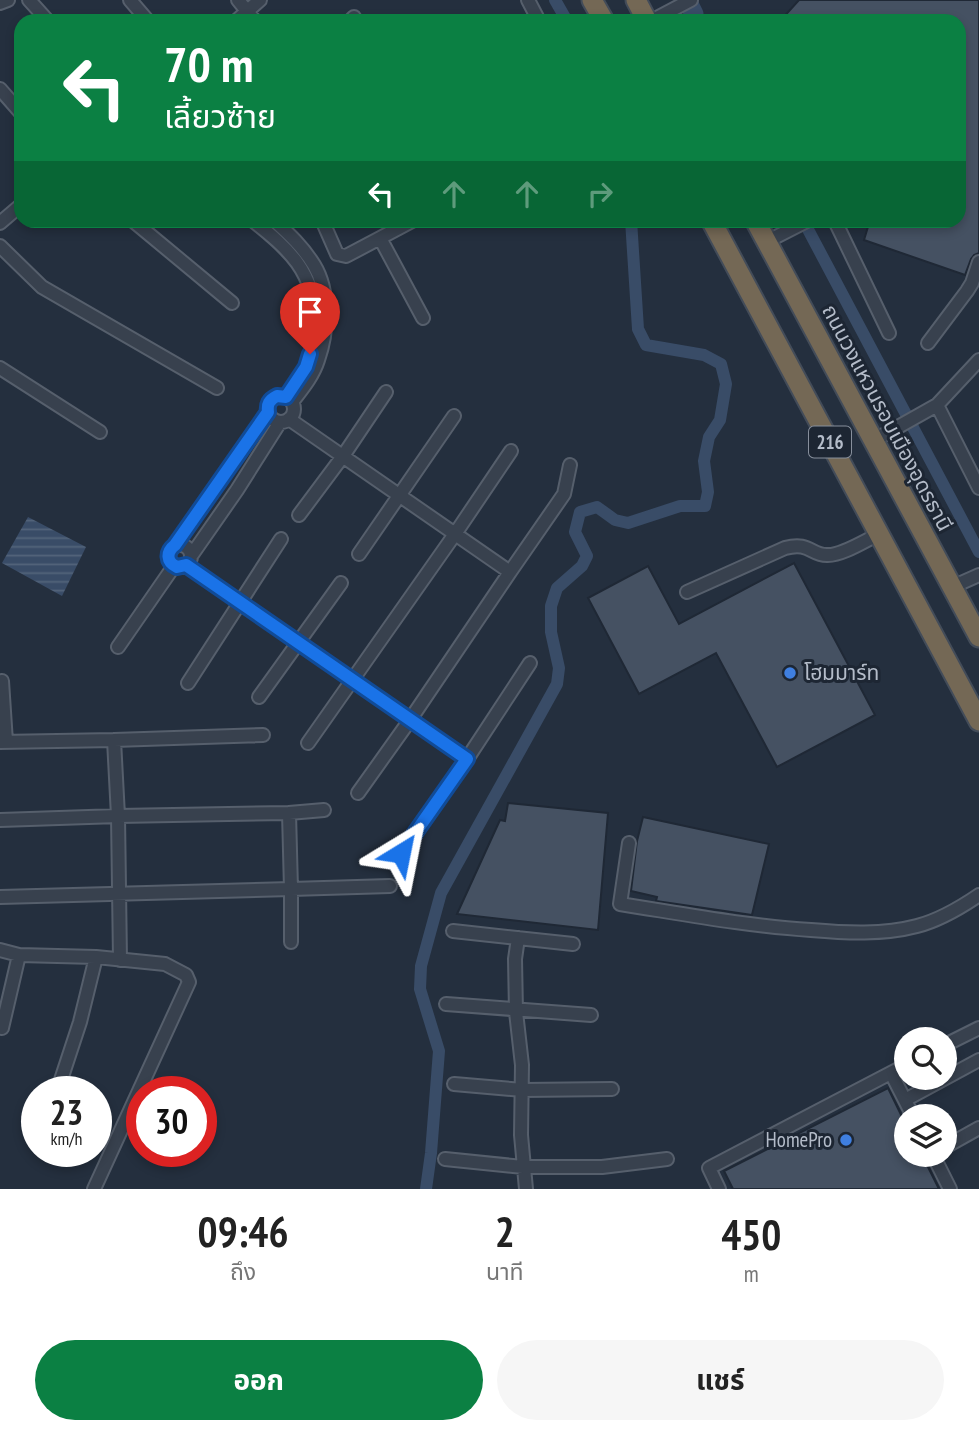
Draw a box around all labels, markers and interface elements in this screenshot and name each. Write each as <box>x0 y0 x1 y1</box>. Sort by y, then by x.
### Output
text: 70 m <box>164 32 253 96</box>
icon: left <box>49 42 140 133</box>
text: เลี้ยวซ้าย <box>164 95 276 137</box>
icon: left <box>362 175 400 213</box>
icon: ahead <box>435 175 473 213</box>
icon: ahead <box>508 175 546 213</box>
icon: right <box>581 175 619 213</box>
pin <box>280 282 340 354</box>
icon: arrive <box>291 293 329 331</box>
street label: ถนนวงแหวนรอบเมืองอุดรธานี <box>816 300 959 536</box>
road number: 216 <box>809 426 851 458</box>
place label: โฮมมาร์ท <box>804 659 879 686</box>
marker: โฮมมาร์ท <box>782 665 798 681</box>
position arrow <box>364 816 438 890</box>
map controls <box>894 1027 957 1167</box>
button: search <box>894 1027 957 1090</box>
speed limit sign: 30 <box>126 1076 217 1167</box>
text: 23 <box>50 1089 83 1135</box>
button: layers <box>894 1104 957 1167</box>
place label: HomePro <box>766 1126 832 1153</box>
text: km/h <box>51 1127 82 1150</box>
marker: HomePro <box>838 1132 854 1148</box>
text: 09:46 <box>198 1204 288 1259</box>
text: 2 <box>495 1204 515 1259</box>
text: 450 <box>721 1207 781 1262</box>
text: ถึง <box>230 1257 256 1286</box>
text: นาที <box>486 1257 524 1286</box>
text: m <box>744 1259 759 1288</box>
button: ออก <box>35 1340 483 1420</box>
button: แชร์ <box>497 1340 944 1420</box>

